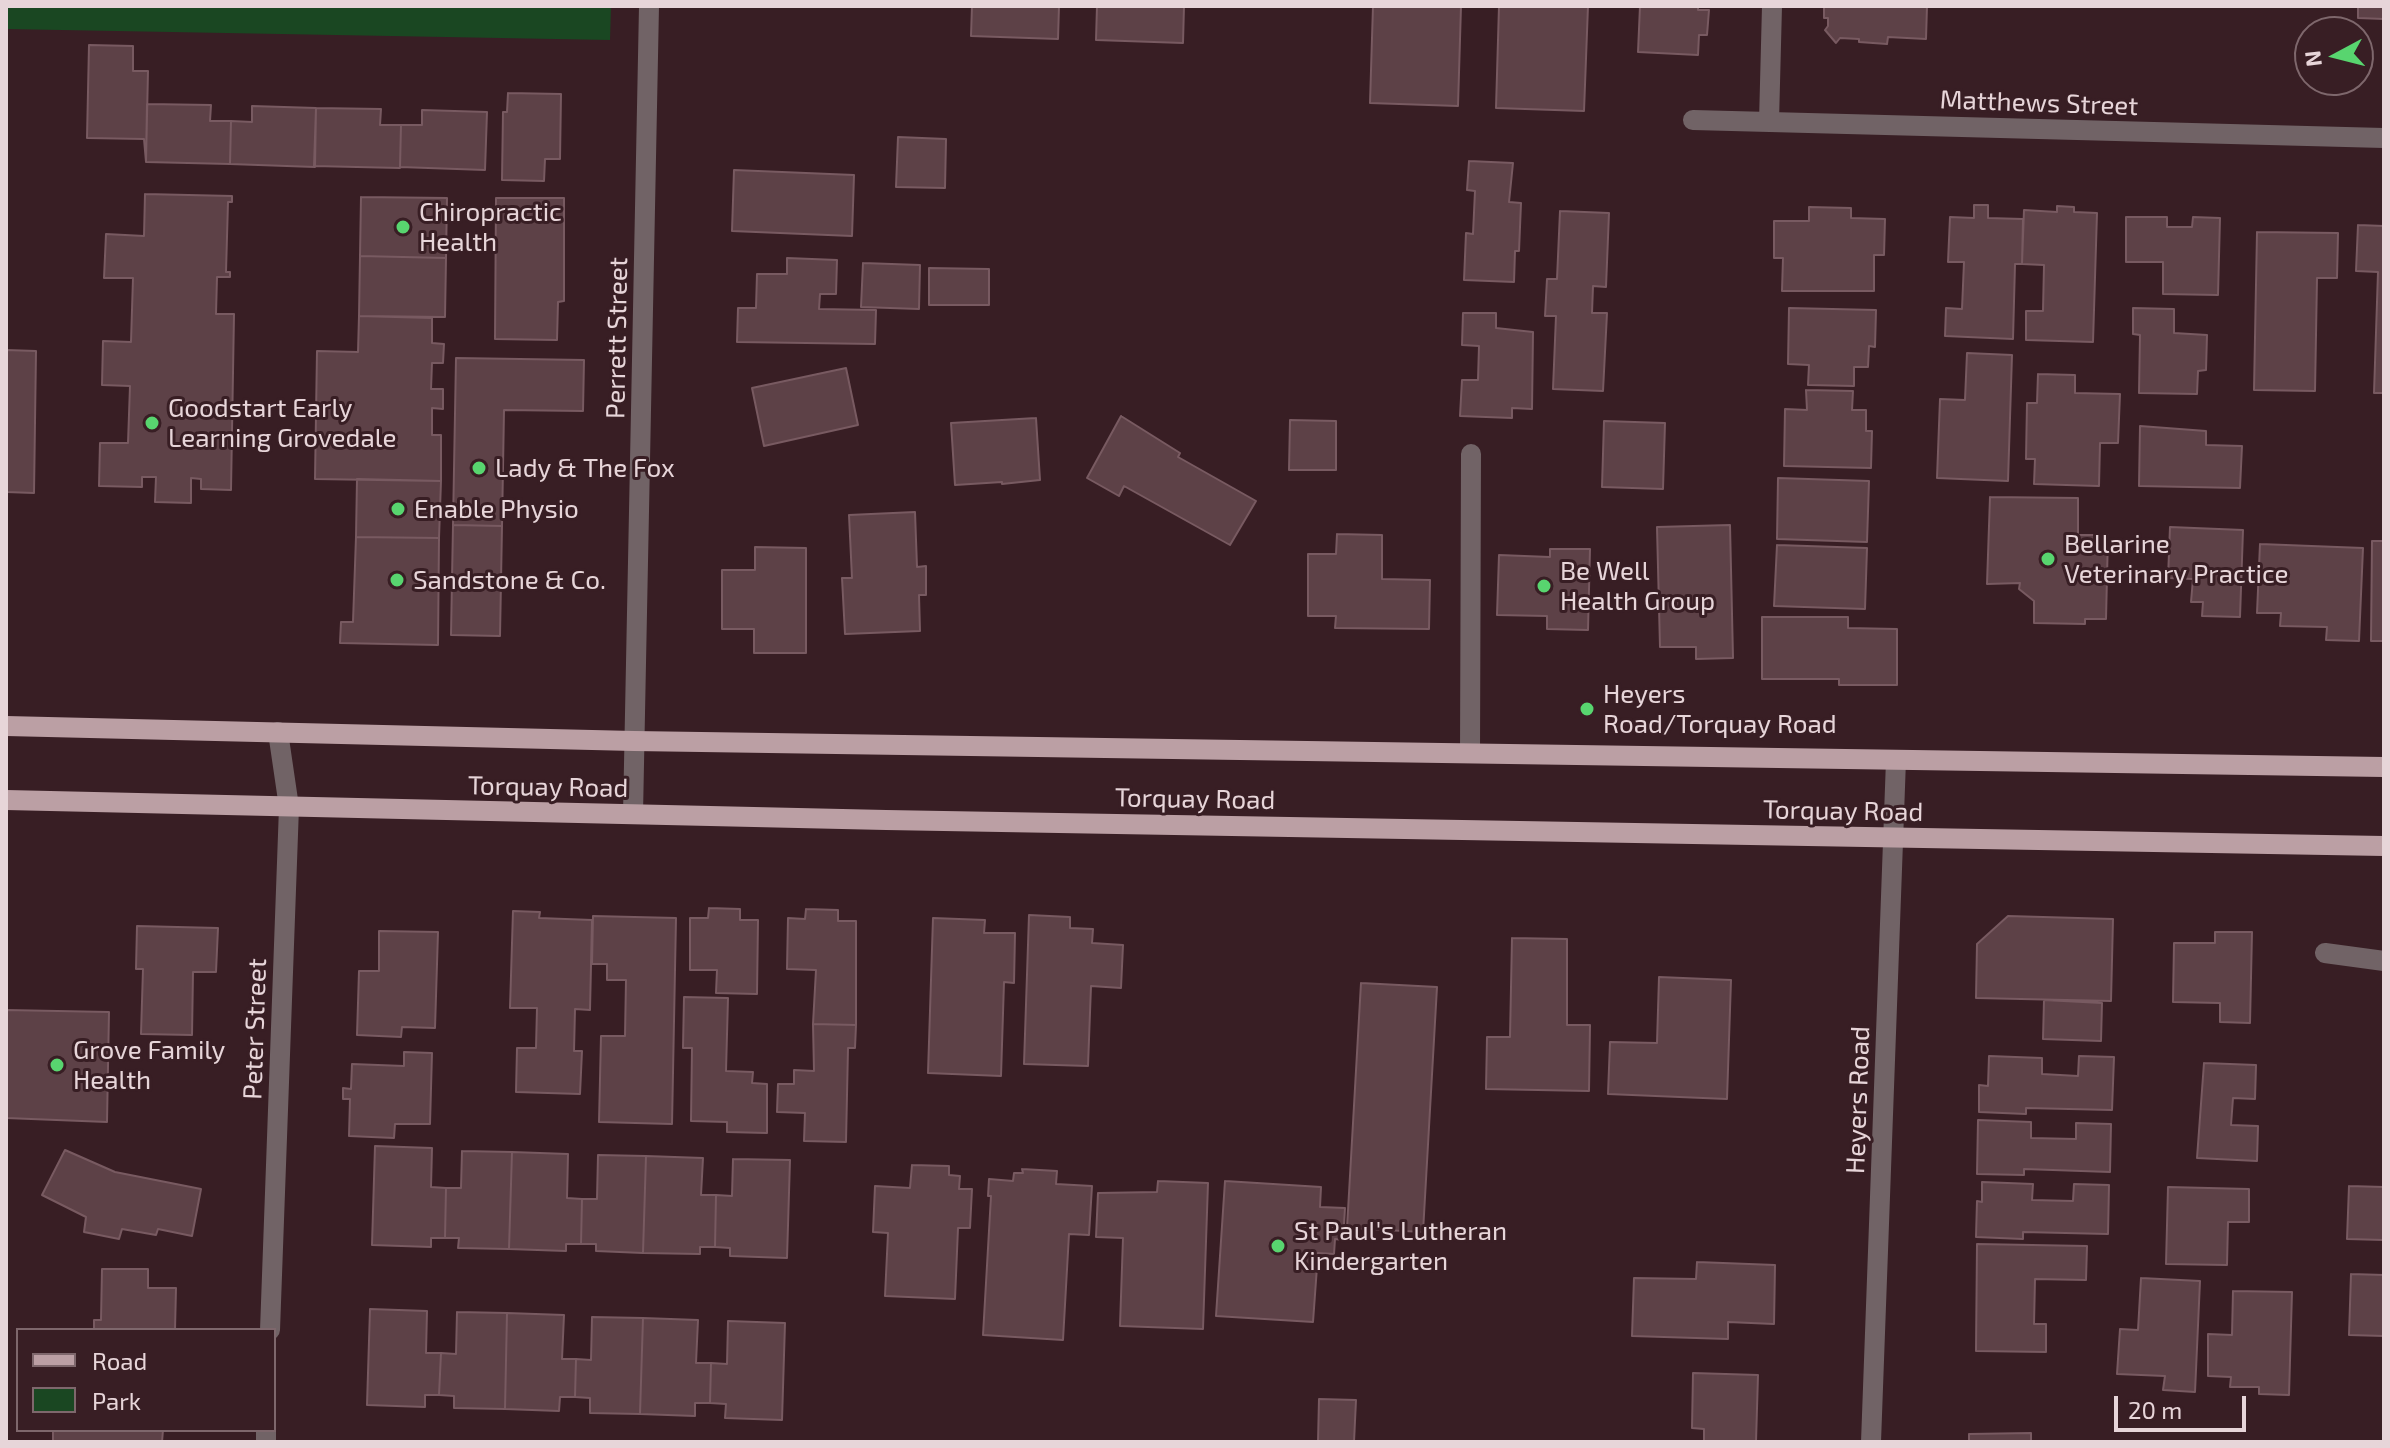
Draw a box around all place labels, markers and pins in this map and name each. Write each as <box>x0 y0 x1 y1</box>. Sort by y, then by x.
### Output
place label: Chiropractic Health <box>419 196 562 258</box>
marker: Chiropractic Health <box>394 218 412 236</box>
place label: Goodstart Early Learning Grovedale <box>168 392 396 454</box>
marker: Goodstart Early Learning Grovedale <box>143 414 161 432</box>
place label: Lady & The Fox <box>495 452 675 484</box>
marker: Lady & The Fox <box>470 459 488 477</box>
place label: Enable Physio <box>414 493 579 525</box>
marker: Enable Physio <box>389 500 407 518</box>
place label: Bellarine Veterinary Practice <box>2064 528 2288 590</box>
marker: Bellarine Veterinary Practice <box>2039 550 2057 568</box>
place label: Be Well Health Group <box>1560 555 1715 616</box>
place label: Sandstone & Co. <box>413 564 606 596</box>
marker: Sandstone & Co. <box>388 571 406 589</box>
marker: Be Well Health Group <box>1535 577 1553 595</box>
place label: Heyers Road/Torquay Road <box>1603 678 1837 740</box>
marker: Heyers Road/Torquay Road <box>1578 700 1596 718</box>
place label: Grove Family Health <box>73 1034 225 1096</box>
marker: Grove Family Health <box>48 1056 66 1074</box>
place label: St Paul's Lutheran Kindergarten <box>1294 1215 1507 1276</box>
marker: St Paul's Lutheran Kindergarten <box>1269 1237 1287 1255</box>

